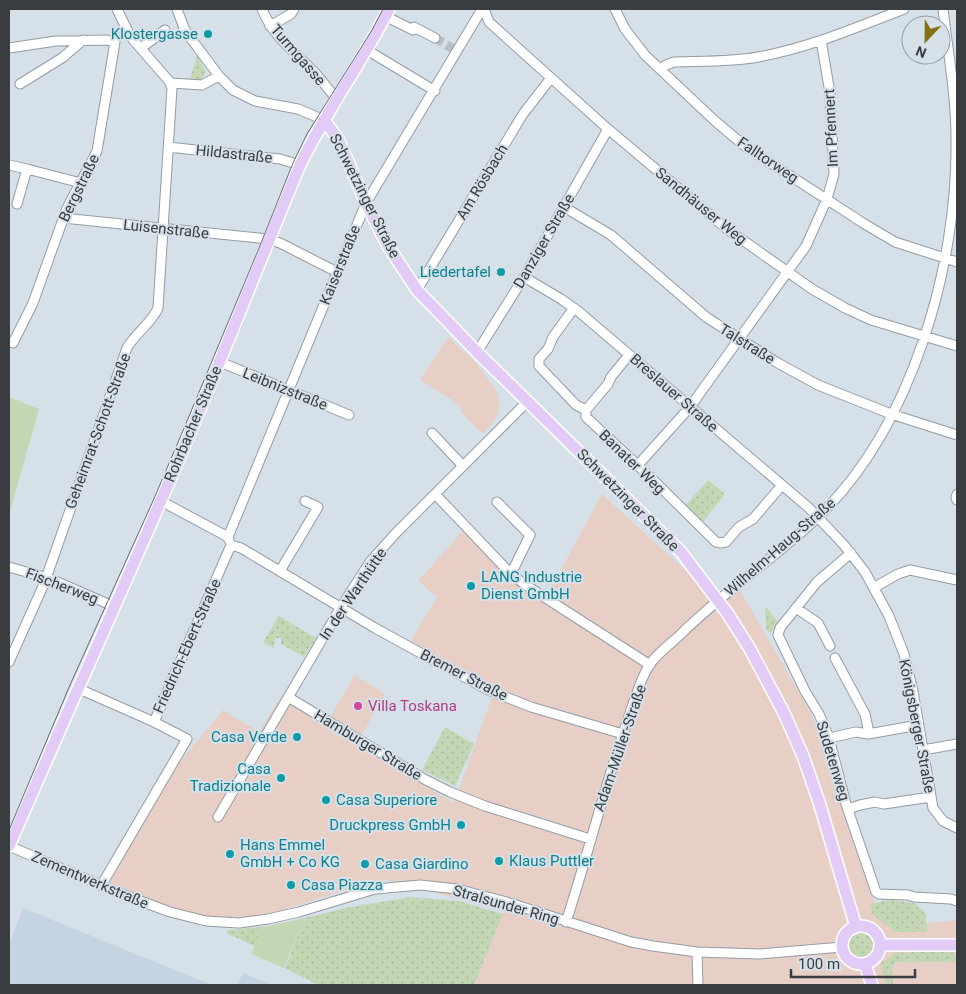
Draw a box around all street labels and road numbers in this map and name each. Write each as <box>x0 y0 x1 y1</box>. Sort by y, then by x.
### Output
street label: Turmgasse <box>267 21 329 89</box>
street label: Im Pfennert <box>820 88 842 168</box>
street label: Schwetzinger Straße <box>326 131 404 261</box>
street label: Falltorweg <box>734 133 802 187</box>
street label: Hildastraße <box>195 141 273 167</box>
street label: Am Rösbach <box>452 141 512 223</box>
street label: Bergstraße <box>55 151 103 225</box>
street label: Sandhäuser Weg <box>652 164 750 248</box>
street label: Danziger Straße <box>510 190 578 291</box>
street label: Luisenstraße <box>122 216 210 242</box>
street label: Kaiserstraße <box>316 222 364 308</box>
street label: Talstraße <box>716 320 778 368</box>
street label: Breslauer Straße <box>626 350 722 436</box>
street label: Geheimrat-Schott-Straße <box>61 351 135 511</box>
street label: Rohrbacher Straße <box>160 363 226 485</box>
street label: Leibnizstraße <box>240 364 330 414</box>
street label: Banater Weg <box>595 426 669 498</box>
street label: Schwetzinger Straße <box>573 445 683 555</box>
street label: Wilhelm-Haug-Straße <box>721 494 839 600</box>
street label: In der Warthütte <box>316 545 390 643</box>
street label: Fischerweg <box>23 564 101 608</box>
street label: Friedrich-Ebert-Straße <box>149 576 225 716</box>
street label: Bremer Straße <box>417 645 511 705</box>
street label: Königsberger Straße <box>895 658 939 795</box>
street label: Adam-Müller-Straße <box>590 682 650 814</box>
street label: Hamburger Straße <box>311 706 425 784</box>
street label: Sudetenweg <box>812 719 854 803</box>
street label: Zementwerkstraße <box>29 847 151 913</box>
street label: Stralsunder Ring <box>451 881 561 929</box>

